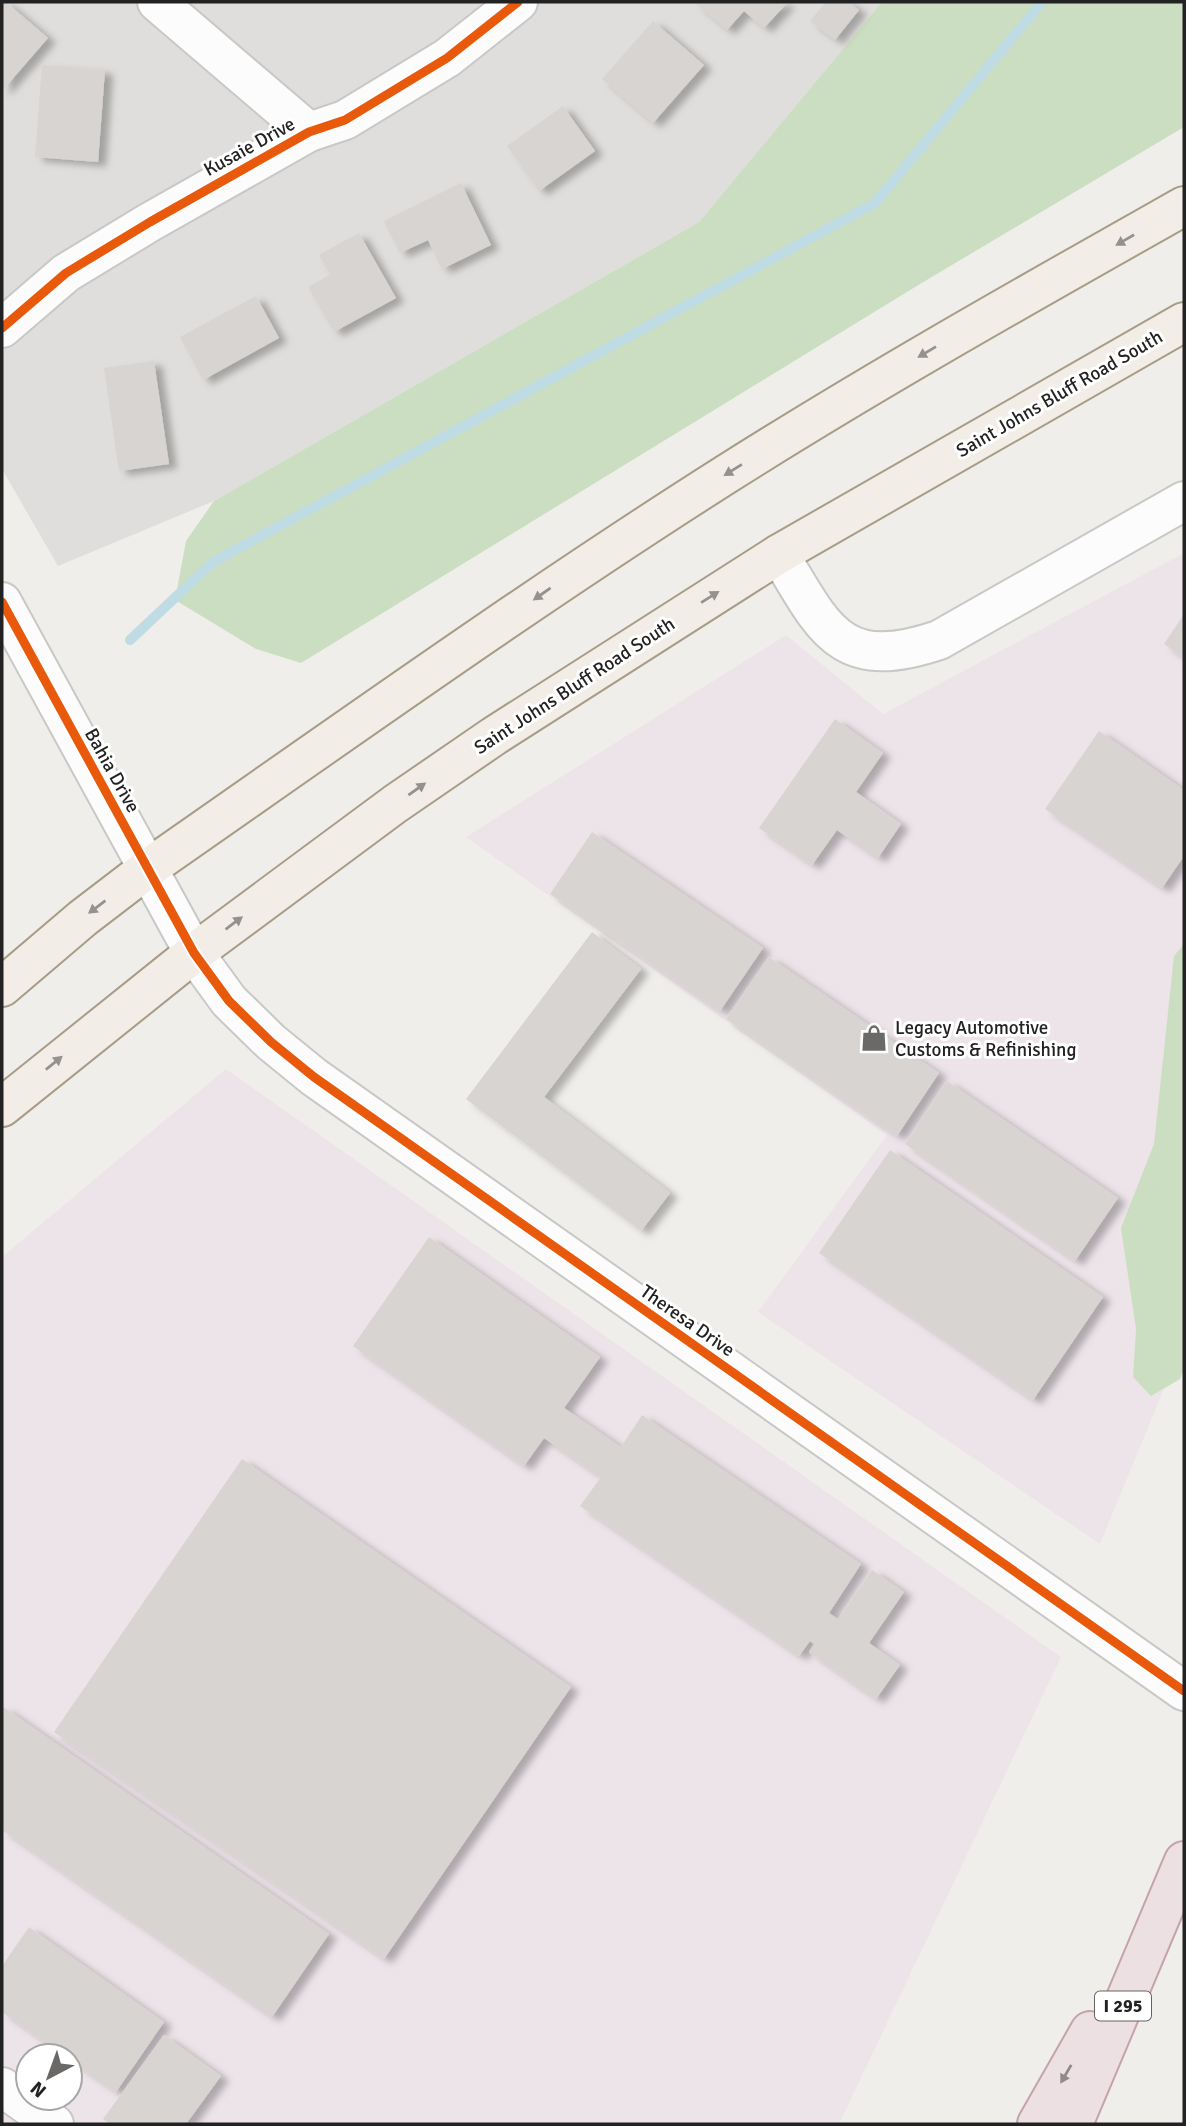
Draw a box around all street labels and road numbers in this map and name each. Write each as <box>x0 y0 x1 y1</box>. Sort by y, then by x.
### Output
street label: Kusaie Drive <box>200 112 299 182</box>
street label: Saint Johns Bluff Road South <box>952 325 1167 463</box>
street label: Saint Johns Bluff Road South <box>470 612 679 760</box>
street label: Bahia Drive <box>79 724 145 817</box>
street label: Theresa Drive <box>636 1279 739 1362</box>
road number: I 295 <box>1095 1992 1151 2020</box>

